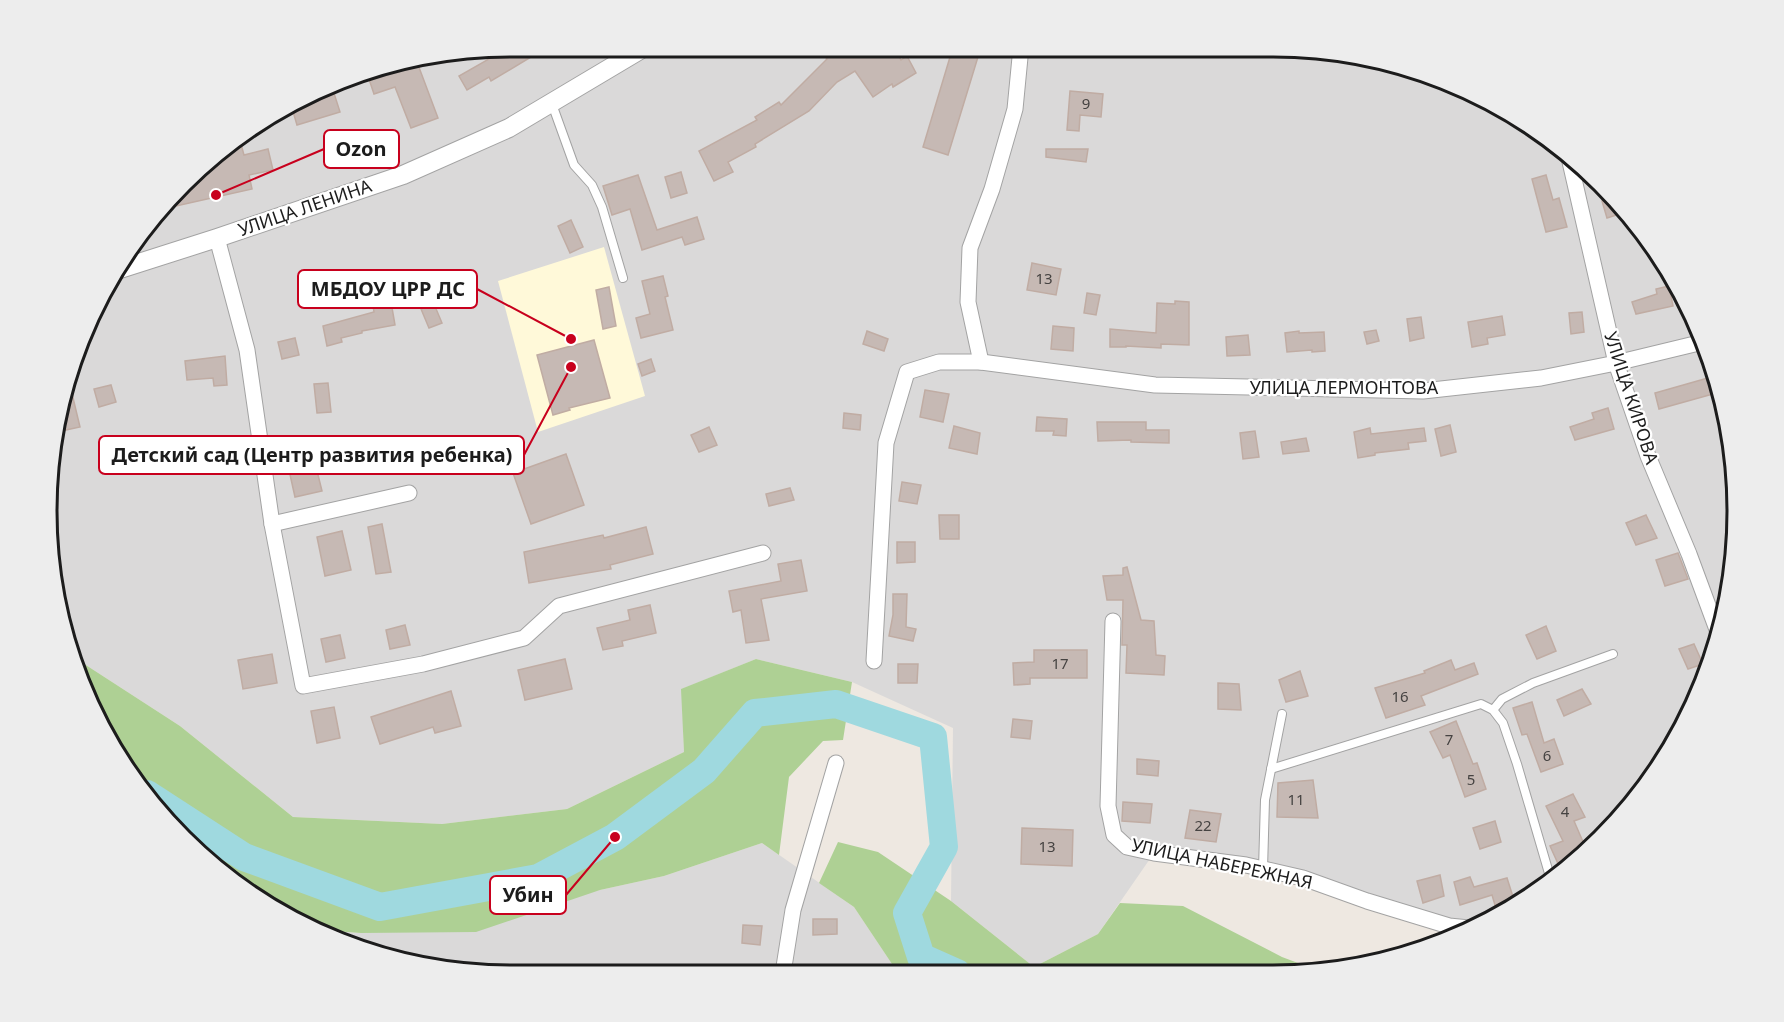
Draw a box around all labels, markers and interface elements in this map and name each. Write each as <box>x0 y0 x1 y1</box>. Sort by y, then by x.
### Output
house number: 9 <box>1082 93 1090 113</box>
callout: Ozon <box>324 130 399 168</box>
text: Ozon <box>335 135 387 162</box>
street label: УЛИЦА ЛЕНИНА <box>235 173 375 241</box>
house number: 13 <box>1035 268 1053 288</box>
callout: МБДОУ ЦРР ДС <box>298 270 477 308</box>
text: МБДОУ ЦРР ДС <box>311 275 465 302</box>
street label: УЛИЦА КИРОВА <box>1599 328 1665 467</box>
street label: УЛИЦА ЛЕРМОНТОВА <box>1250 375 1439 399</box>
callout: Детский сад (Центр развития ребенка) <box>99 436 524 474</box>
text: Детский сад (Центр развития ребенка) <box>112 441 512 468</box>
house number: 17 <box>1051 653 1069 673</box>
house number: 16 <box>1391 686 1409 706</box>
house number: 7 <box>1445 729 1453 749</box>
house number: 6 <box>1543 745 1551 765</box>
house number: 5 <box>1467 769 1475 789</box>
house number: 11 <box>1287 789 1305 809</box>
house number: 4 <box>1561 801 1570 821</box>
house number: 22 <box>1194 815 1212 835</box>
street label: УЛИЦА НАБЕРЕЖНАЯ <box>1129 832 1315 894</box>
house number: 13 <box>1038 836 1056 856</box>
callout: Убин <box>490 876 566 914</box>
text: Убин <box>502 881 554 908</box>

